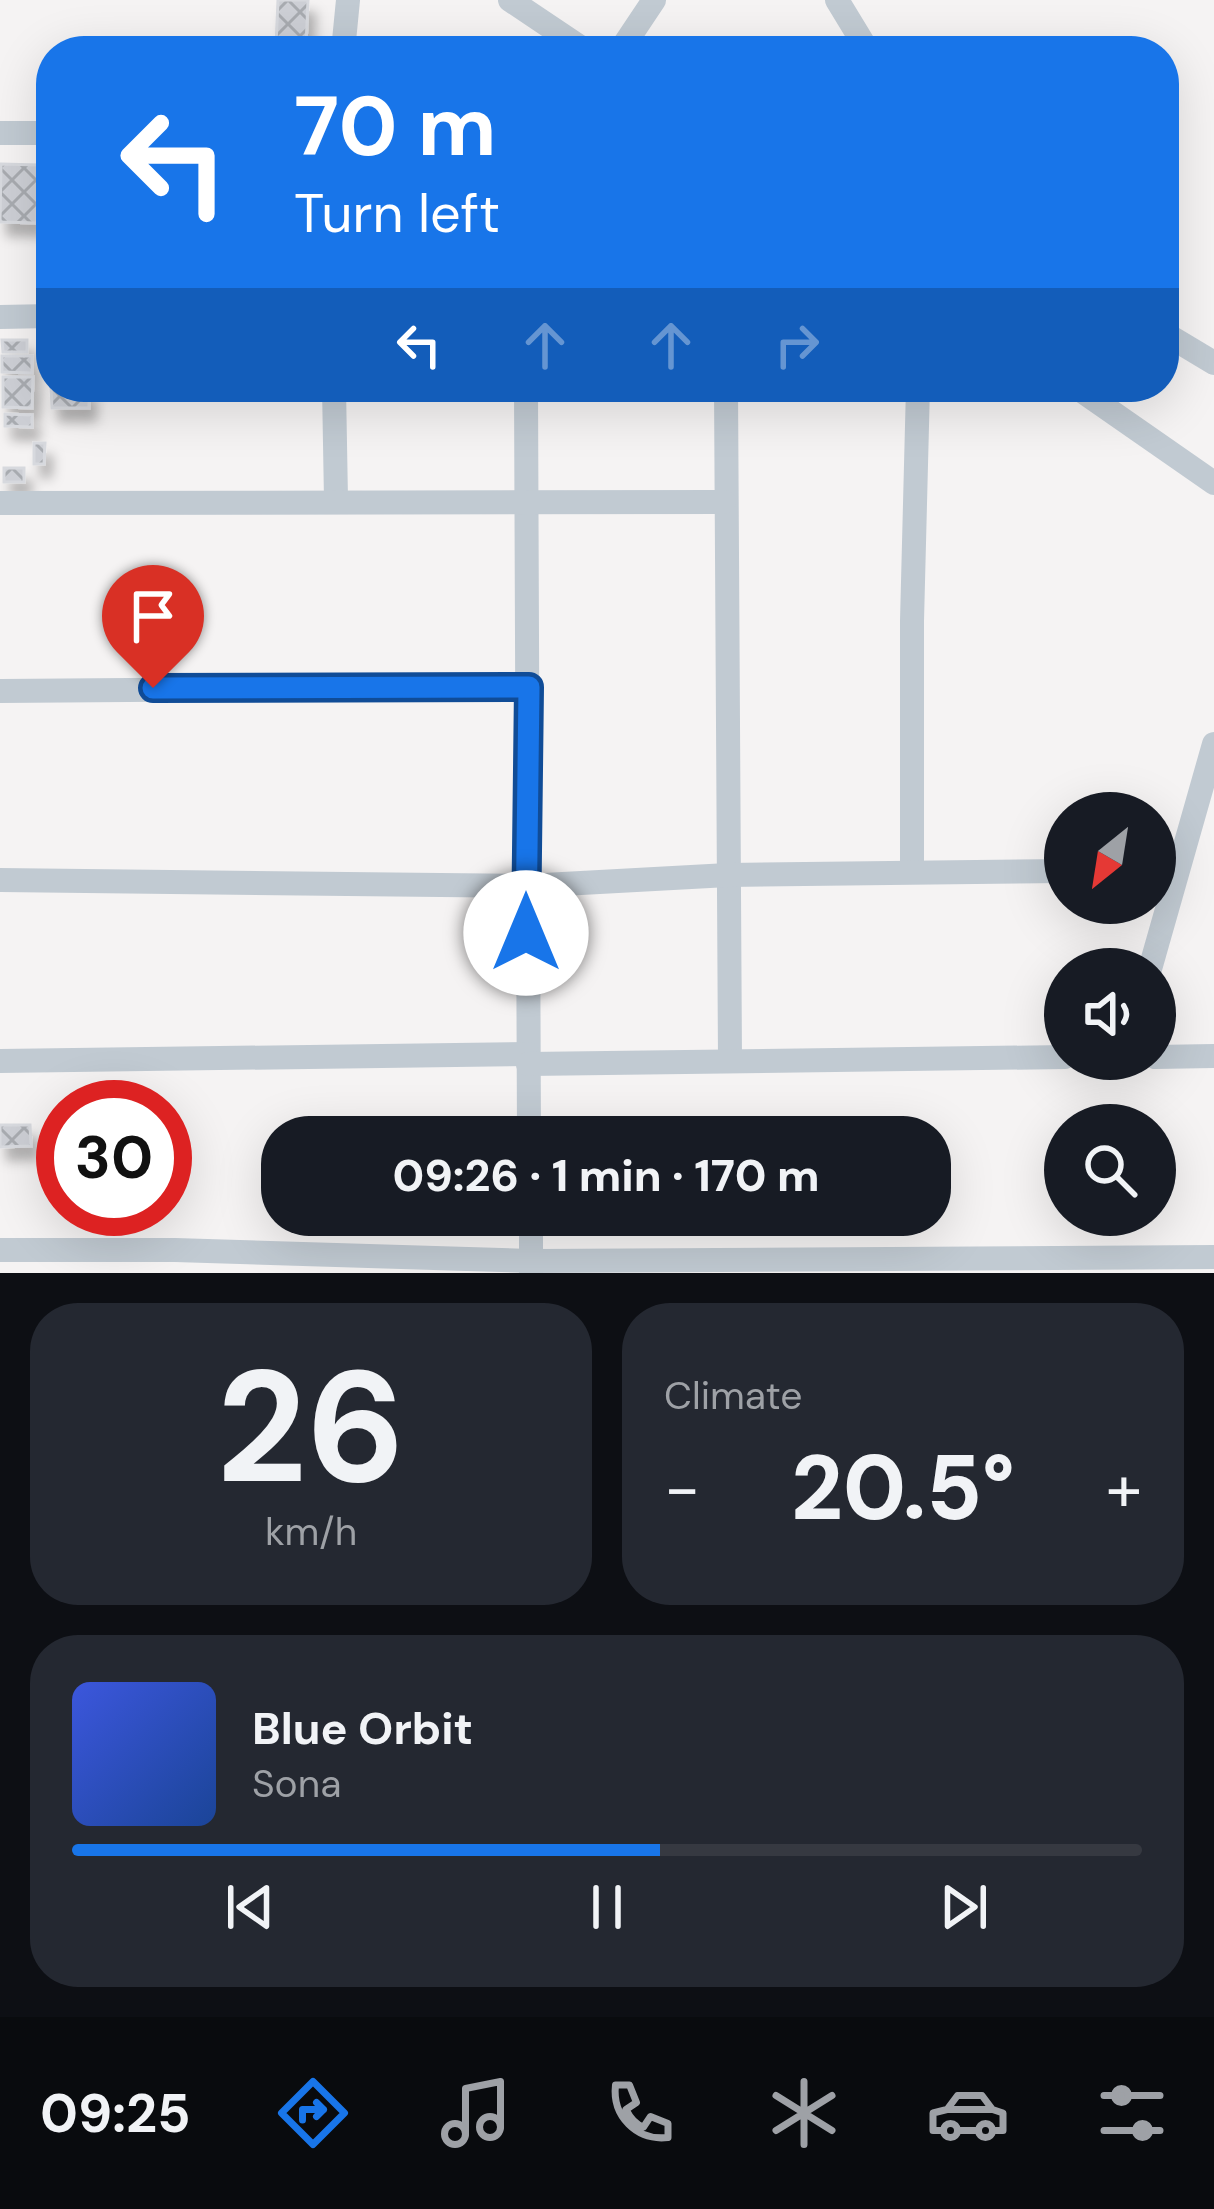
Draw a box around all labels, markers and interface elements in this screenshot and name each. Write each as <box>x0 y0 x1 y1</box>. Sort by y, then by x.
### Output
text: 70 m <box>294 72 497 181</box>
icon: left <box>96 84 252 240</box>
text: Turn left <box>294 178 500 249</box>
icon: left <box>386 312 452 378</box>
icon: ahead <box>512 312 578 378</box>
icon: ahead <box>638 312 704 378</box>
icon: right <box>764 312 830 378</box>
pin <box>102 565 204 688</box>
icon: arrive <box>120 583 186 649</box>
north arrow <box>1044 792 1176 924</box>
map controls <box>1044 792 1176 1236</box>
position arrow <box>463 870 589 996</box>
button: sound <box>1044 948 1176 1080</box>
speed limit sign: 30 <box>36 1080 192 1236</box>
button: search <box>1044 1104 1176 1236</box>
text: 09:26 · 1 min · 170 m <box>393 1146 819 1205</box>
text: 26 <box>217 1326 405 1529</box>
text: Climate <box>664 1370 802 1421</box>
text: 20.5° <box>791 1430 1015 1547</box>
text: − <box>664 1446 700 1531</box>
text: + <box>1106 1446 1142 1531</box>
text: km/h <box>265 1506 357 1557</box>
text: Blue Orbit <box>252 1699 473 1758</box>
text: Sona <box>252 1758 341 1809</box>
icon: previous <box>217 1874 283 1940</box>
icon: pause <box>574 1874 640 1940</box>
icon: next <box>931 1874 997 1940</box>
icon: directions <box>271 2071 355 2155</box>
icon: music <box>434 2071 518 2155</box>
icon: phone <box>598 2071 682 2155</box>
icon: climate <box>762 2071 846 2155</box>
icon: car <box>926 2071 1010 2155</box>
icon: filters <box>1090 2071 1174 2155</box>
text: 09:25 <box>40 2078 191 2149</box>

